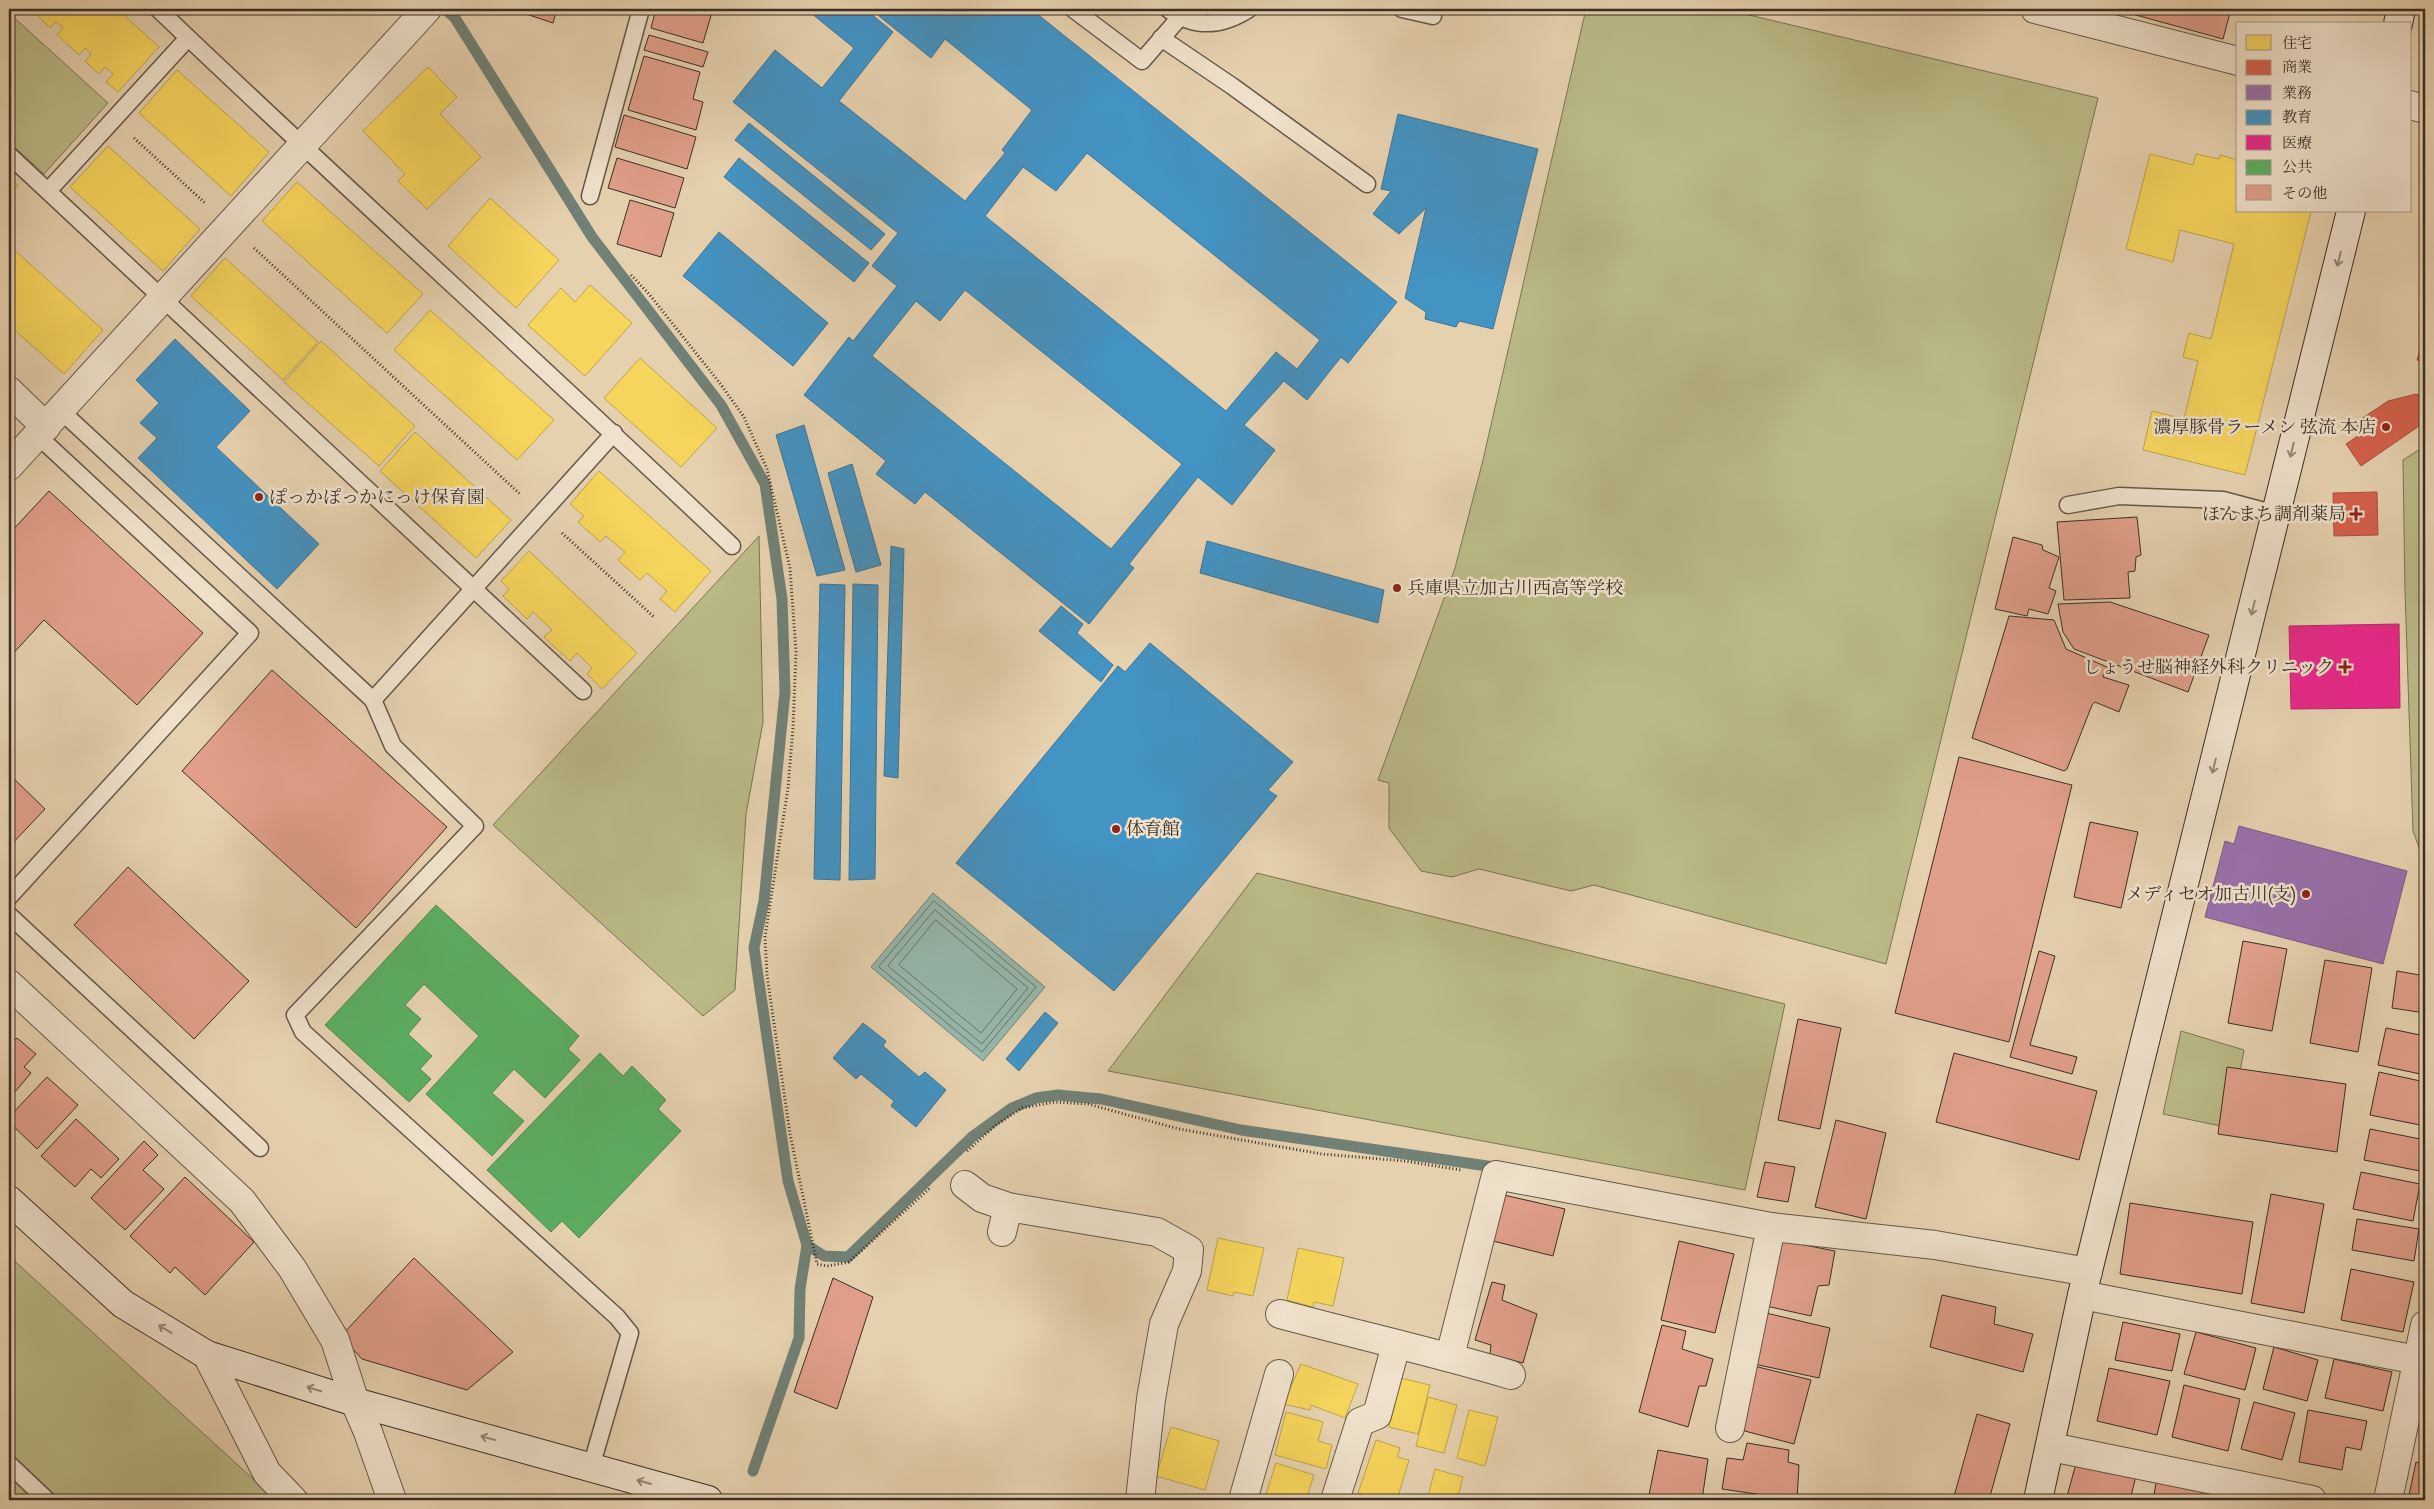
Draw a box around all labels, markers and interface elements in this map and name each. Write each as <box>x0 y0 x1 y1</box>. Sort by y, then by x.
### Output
legend <box>2236 22 2412 212</box>
text: 住宅 <box>2282 34 2312 52</box>
text: 商業 <box>2282 58 2312 76</box>
text: 業務 <box>2282 84 2312 102</box>
text: 教育 <box>2282 108 2312 126</box>
text: 医療 <box>2282 134 2312 152</box>
text: 公共 <box>2282 158 2312 176</box>
text: その他 <box>2282 184 2327 202</box>
one-way arrow <box>2334 250 2343 266</box>
place label: 濃厚豚骨ラーメン 弦流 本店 <box>2153 416 2376 438</box>
marker: 濃厚豚骨ラーメン 弦流 本店 <box>2380 421 2392 433</box>
one-way arrow <box>2287 442 2296 458</box>
place label: ぽっかぽっかにっけ保育園 <box>269 486 485 508</box>
marker: ぽっかぽっかにっけ保育園 <box>253 491 265 503</box>
place label: ほんまち調剤薬局 <box>2202 503 2346 525</box>
marker: ほんまち調剤薬局 <box>2350 508 2362 520</box>
place label: 兵庫県立加古川西高等学校 <box>1407 577 1623 599</box>
marker: 兵庫県立加古川西高等学校 <box>1391 582 1403 594</box>
one-way arrow <box>2247 599 2257 615</box>
place label: しょうせ脳神経外科クリニック <box>2083 656 2334 678</box>
marker: しょうせ脳神経外科クリニック <box>2338 660 2352 674</box>
one-way arrow <box>2208 757 2218 773</box>
place label: 体育館 <box>1126 818 1180 840</box>
marker: 体育館 <box>1110 823 1122 835</box>
place label: メディセオ加古川(支) <box>2125 883 2296 906</box>
marker: メディセオ加古川(支) <box>2300 888 2312 900</box>
one-way arrow <box>158 1323 172 1333</box>
one-way arrow <box>307 1384 323 1394</box>
one-way arrow <box>480 1433 496 1443</box>
one-way arrow <box>637 1477 653 1486</box>

